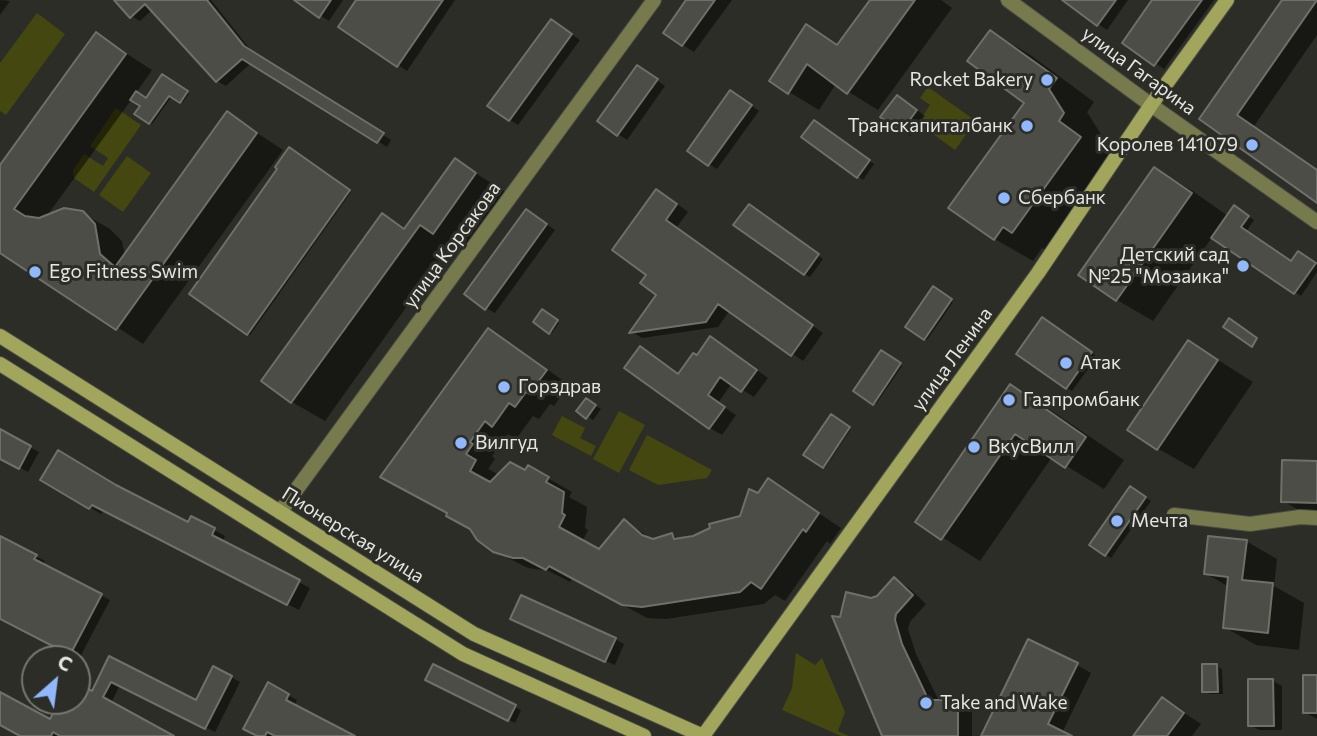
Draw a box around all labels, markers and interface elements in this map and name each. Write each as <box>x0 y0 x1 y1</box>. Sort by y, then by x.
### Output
street label: улица Гагарина <box>1078 22 1200 120</box>
place label: Rocket Bakery <box>909 69 1033 91</box>
marker: Rocket Bakery <box>1039 72 1055 88</box>
place label: Транскапиталбанк <box>847 115 1013 137</box>
marker: Транскапиталбанк <box>1019 118 1035 134</box>
place label: Королев 141079 <box>1097 134 1238 156</box>
marker: Королев 141079 <box>1244 137 1260 153</box>
street label: улица Корсакова <box>399 177 505 313</box>
place label: Сбербанк <box>1018 187 1106 209</box>
marker: Сбербанк <box>996 190 1012 206</box>
place label: Детский сад №25 "Мозаика" <box>1088 244 1229 288</box>
marker: Детский сад №25 "Мозаика" <box>1235 258 1251 274</box>
place label: Ego Fitness Swim <box>49 261 198 283</box>
marker: Ego Fitness Swim <box>27 264 43 280</box>
street label: улица Ленина <box>907 303 997 415</box>
place label: Атак <box>1080 352 1121 374</box>
marker: Атак <box>1058 355 1074 371</box>
place label: Горздрав <box>518 376 601 398</box>
marker: Горздрав <box>496 379 512 395</box>
place label: Газпромбанк <box>1023 389 1140 411</box>
marker: Газпромбанк <box>1001 392 1017 408</box>
place label: Вилгуд <box>475 432 538 454</box>
marker: Вилгуд <box>453 435 469 451</box>
place label: ВкусВилл <box>988 436 1074 458</box>
marker: ВкусВилл <box>966 439 982 455</box>
street label: Пионерская улица <box>278 482 428 588</box>
place label: Мечта <box>1131 510 1188 532</box>
marker: Мечта <box>1109 513 1125 529</box>
north arrow <box>21 645 91 715</box>
text: С <box>54 650 76 676</box>
place label: Take and Wake <box>940 692 1068 714</box>
marker: Take and Wake <box>918 695 934 711</box>

